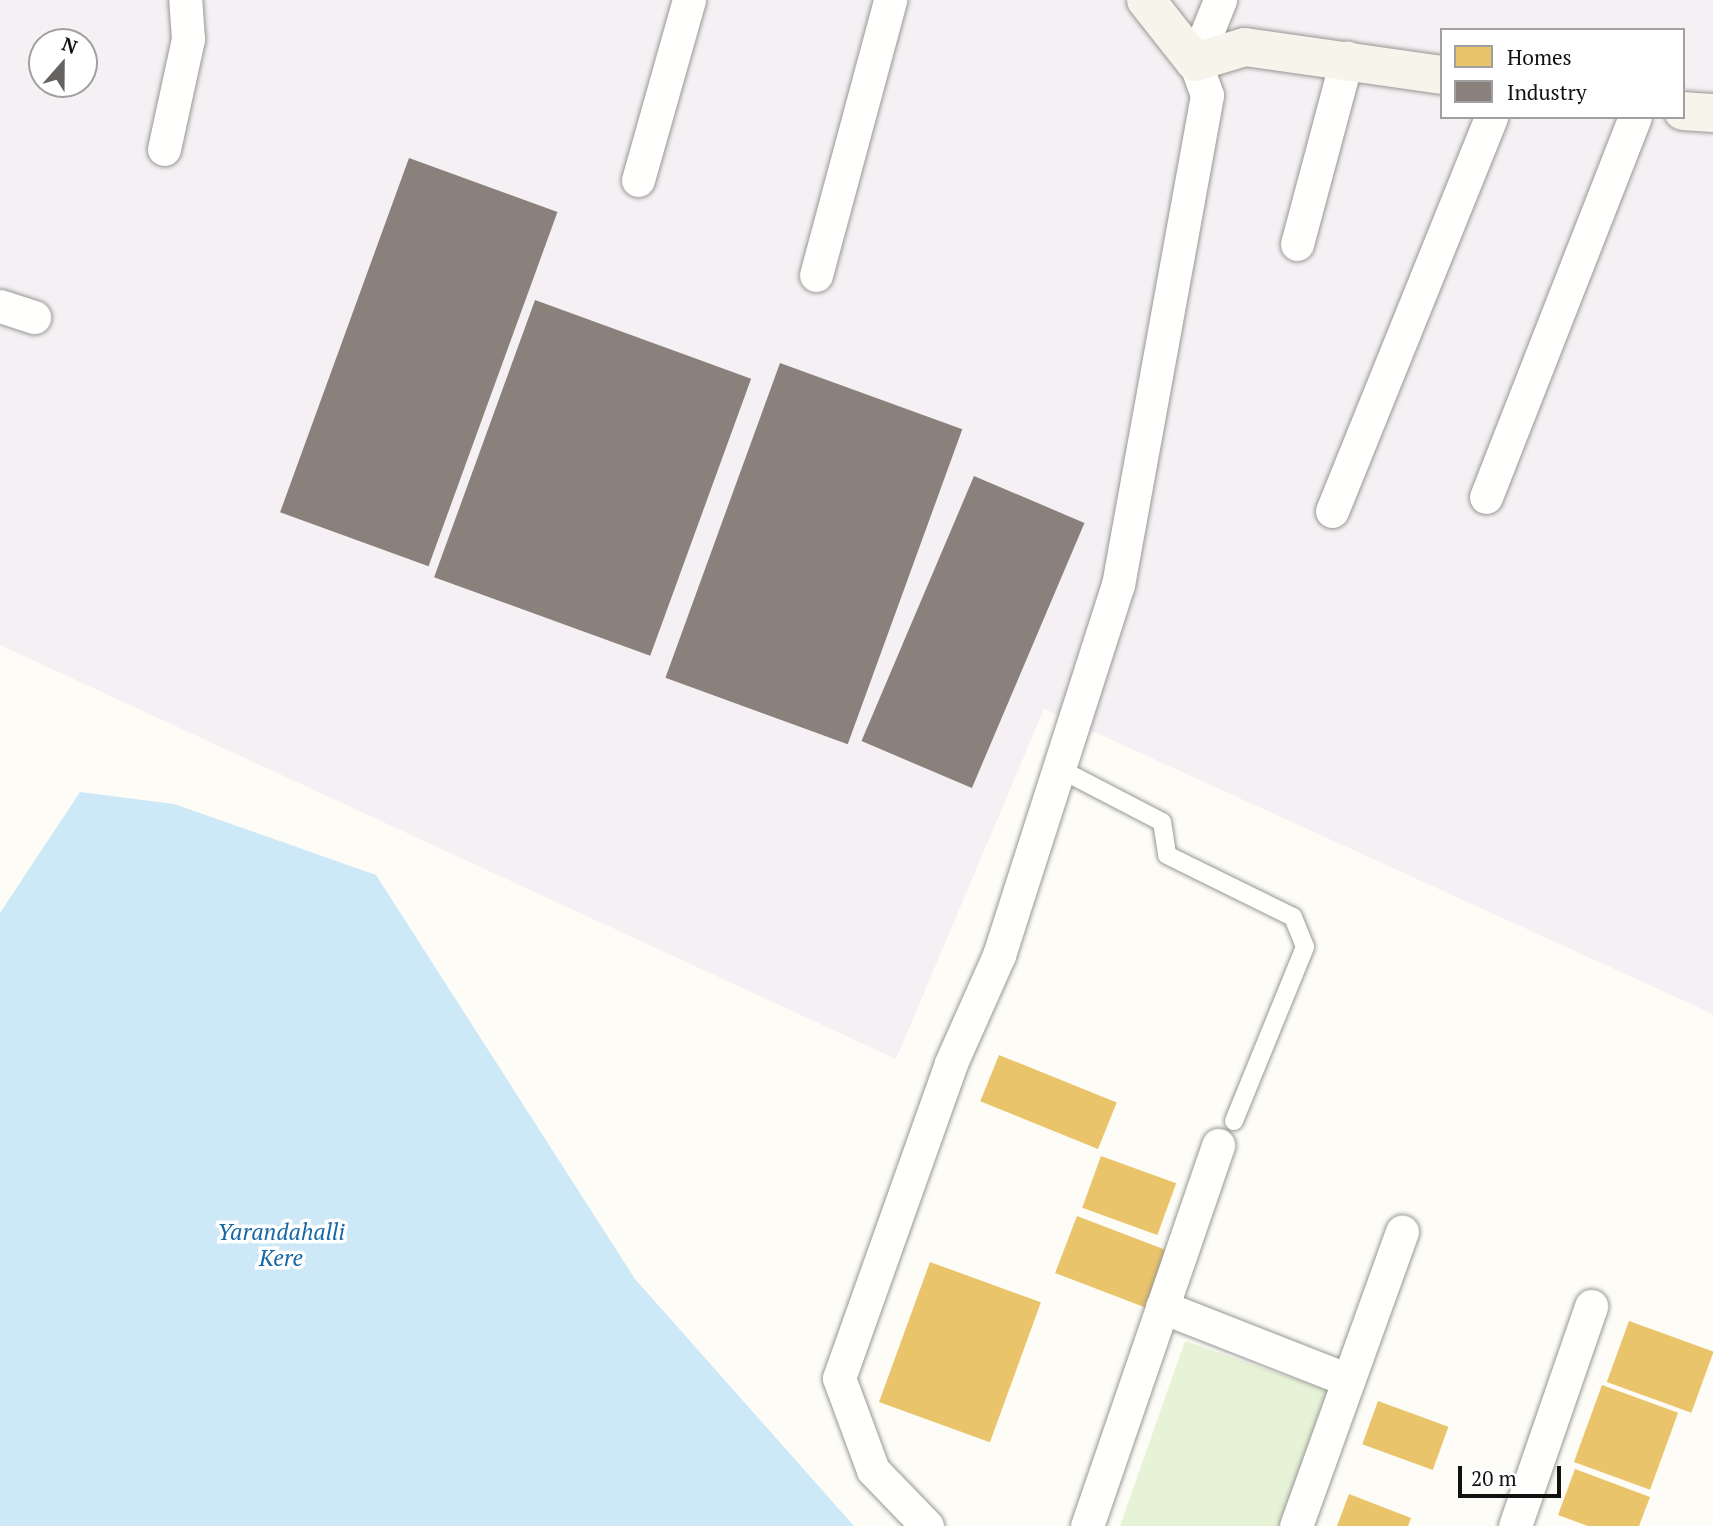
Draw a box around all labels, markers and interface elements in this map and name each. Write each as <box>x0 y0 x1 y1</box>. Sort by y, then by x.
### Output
north arrow <box>28 28 98 98</box>
legend <box>1440 28 1685 119</box>
text: N <box>59 31 81 59</box>
text: Homes <box>1507 43 1572 71</box>
text: Industry <box>1507 78 1587 106</box>
water label: Yarandahalli Kere <box>217 1218 345 1272</box>
scale bar <box>1461 1452 1564 1496</box>
text: 20 m <box>1471 1464 1517 1492</box>

